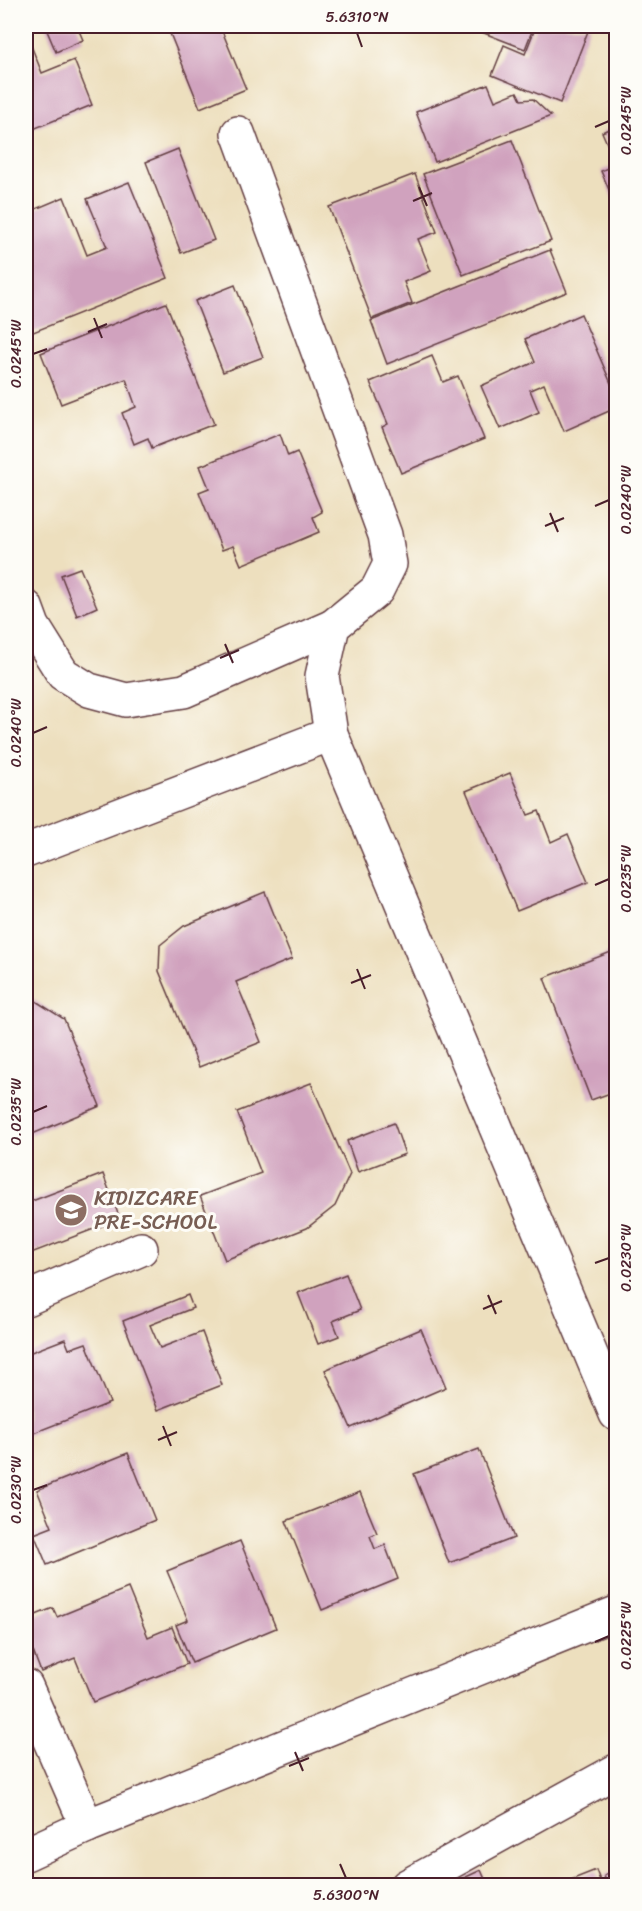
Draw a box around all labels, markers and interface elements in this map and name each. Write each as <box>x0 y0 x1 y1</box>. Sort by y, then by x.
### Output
text: 5.6310°N <box>325 4 389 30</box>
text: 0.0245°W <box>613 86 639 155</box>
text: 0.0245°W <box>3 319 29 388</box>
text: 0.0240°W <box>613 465 639 535</box>
text: 0.0240°W <box>3 698 29 768</box>
text: 0.0235°W <box>613 845 639 913</box>
text: 0.0235°W <box>3 1078 29 1146</box>
place label: KIDIZCARE PRE-SCHOOL <box>94 1179 217 1241</box>
school or university icon: KIDIZCARE PRE-SCHOOL <box>53 1192 89 1228</box>
text: 0.0230°W <box>613 1224 639 1292</box>
text: 0.0230°W <box>3 1456 29 1524</box>
text: 0.0225°W <box>613 1602 639 1670</box>
text: 5.6300°N <box>313 1882 380 1908</box>

